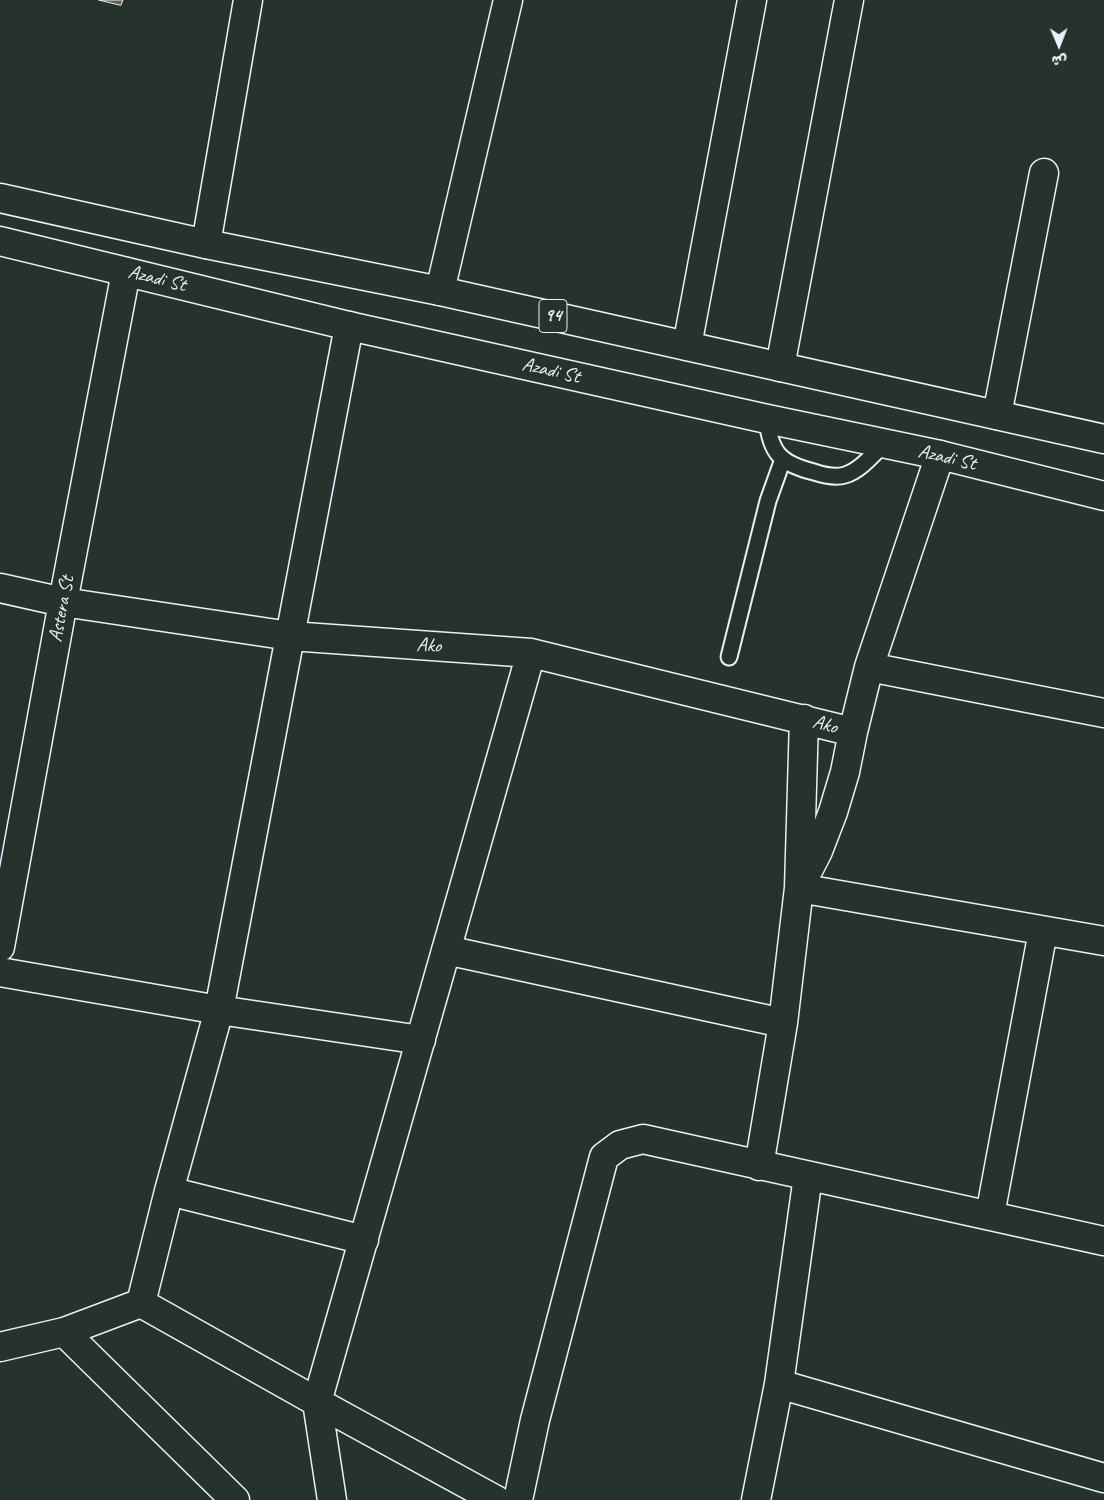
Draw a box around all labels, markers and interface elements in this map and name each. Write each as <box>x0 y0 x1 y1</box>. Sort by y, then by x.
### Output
north arrow <box>1034 20 1084 70</box>
text: ش <box>1051 52 1067 69</box>
street label: Azadi St <box>126 260 188 298</box>
road number: 94 <box>539 300 567 332</box>
street label: Azadi St <box>520 353 582 389</box>
street label: Azadi St <box>916 440 978 476</box>
street label: Astera St <box>44 574 80 644</box>
street label: Ako <box>416 633 442 659</box>
street label: Ako <box>810 710 840 740</box>

